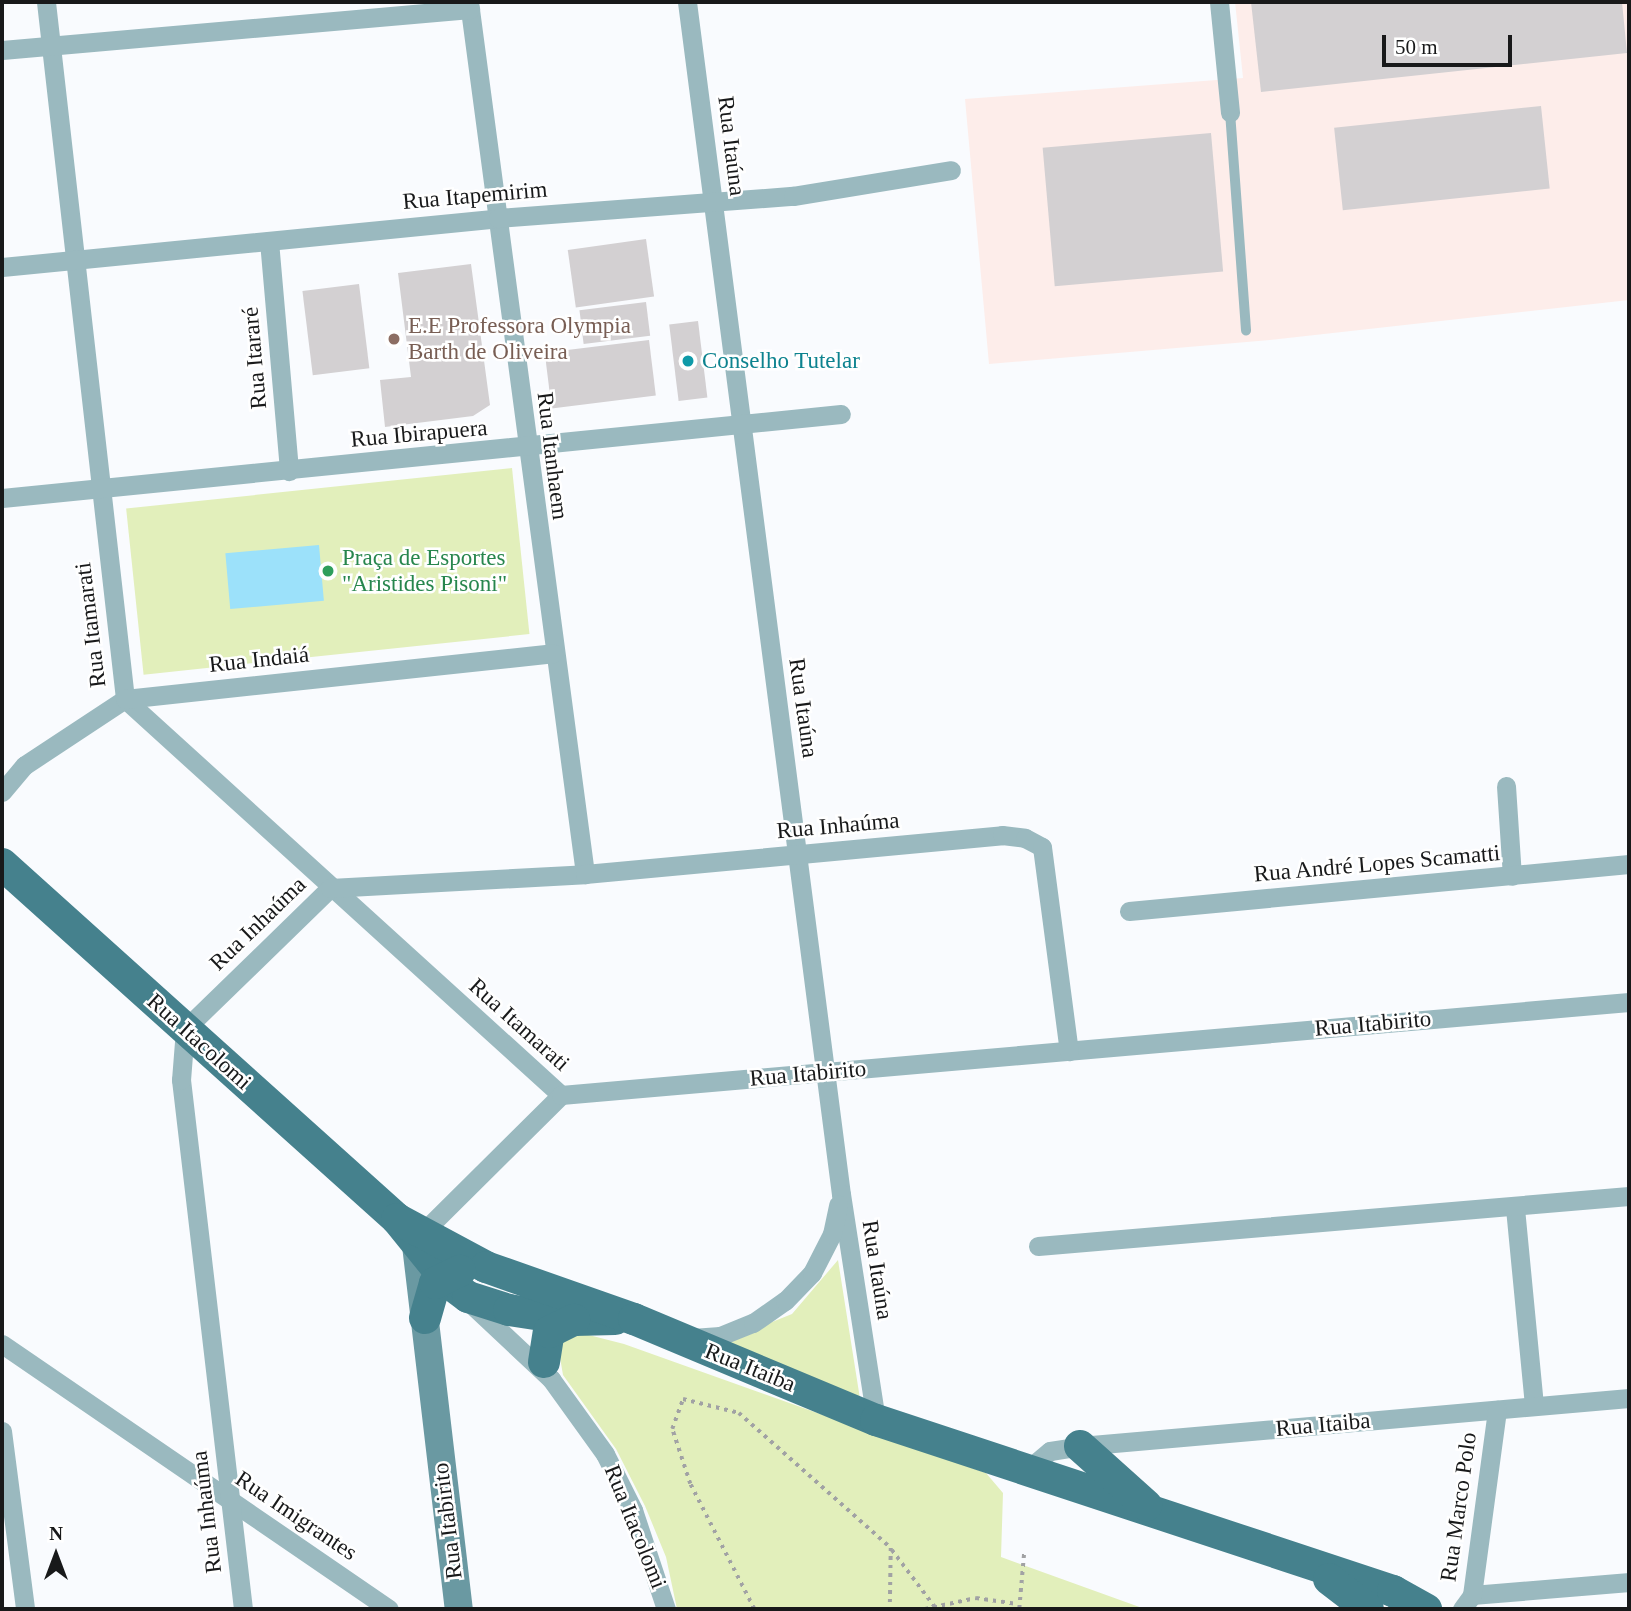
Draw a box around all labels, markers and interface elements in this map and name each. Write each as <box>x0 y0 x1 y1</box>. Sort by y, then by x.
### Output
scale bar <box>1386 21 1516 65</box>
text: 50 m <box>1395 35 1438 59</box>
street label: Rua Itaúna <box>711 95 751 197</box>
street label: Rua Itapemirim <box>402 176 548 216</box>
street label: Rua Itararé <box>237 306 273 410</box>
place label: E.E Professora Olympia Barth de Oliveira <box>408 312 631 366</box>
marker: E.E Professora Olympia Barth de Oliveira <box>386 331 402 347</box>
place label: Conselho Tutelar <box>702 347 860 375</box>
marker: Conselho Tutelar <box>680 353 696 369</box>
street label: Rua Itanhaem <box>530 391 574 521</box>
street label: Rua Ibirapuera <box>349 414 489 454</box>
place label: Praça de Esportes "Aristides Pisoni" <box>342 544 507 598</box>
street label: Rua Itamarati <box>70 561 112 689</box>
marker: Praça de Esportes "Aristides Pisoni" <box>320 563 336 579</box>
street label: Rua Indaiá <box>208 641 310 679</box>
street label: Rua Itaúna <box>782 656 824 760</box>
street label: Rua Inhaúma <box>775 807 901 845</box>
street label: Rua André Lopes Scamatti <box>1252 839 1502 889</box>
street label: Rua Inhaúma <box>204 871 312 977</box>
street label: Rua Itamarati <box>463 973 575 1077</box>
street label: Rua Itacolomi <box>141 988 257 1096</box>
street label: Rua Itabirito <box>1314 1005 1432 1043</box>
street label: Rua Itabirito <box>749 1055 867 1093</box>
street label: Rua Itaúna <box>856 1218 898 1322</box>
street label: Rua Itaiba <box>701 1337 799 1399</box>
street label: Rua Itaiba <box>1274 1407 1372 1443</box>
street label: Rua Marco Polo <box>1435 1430 1483 1584</box>
street label: Rua Inhaúma <box>186 1449 228 1575</box>
street label: Rua Itabirito <box>427 1461 469 1581</box>
street label: Rua Itacolomi <box>598 1461 672 1593</box>
street label: Rua Imigrantes <box>230 1465 362 1567</box>
north arrow <box>21 1520 91 1590</box>
text: N <box>49 1523 63 1544</box>

